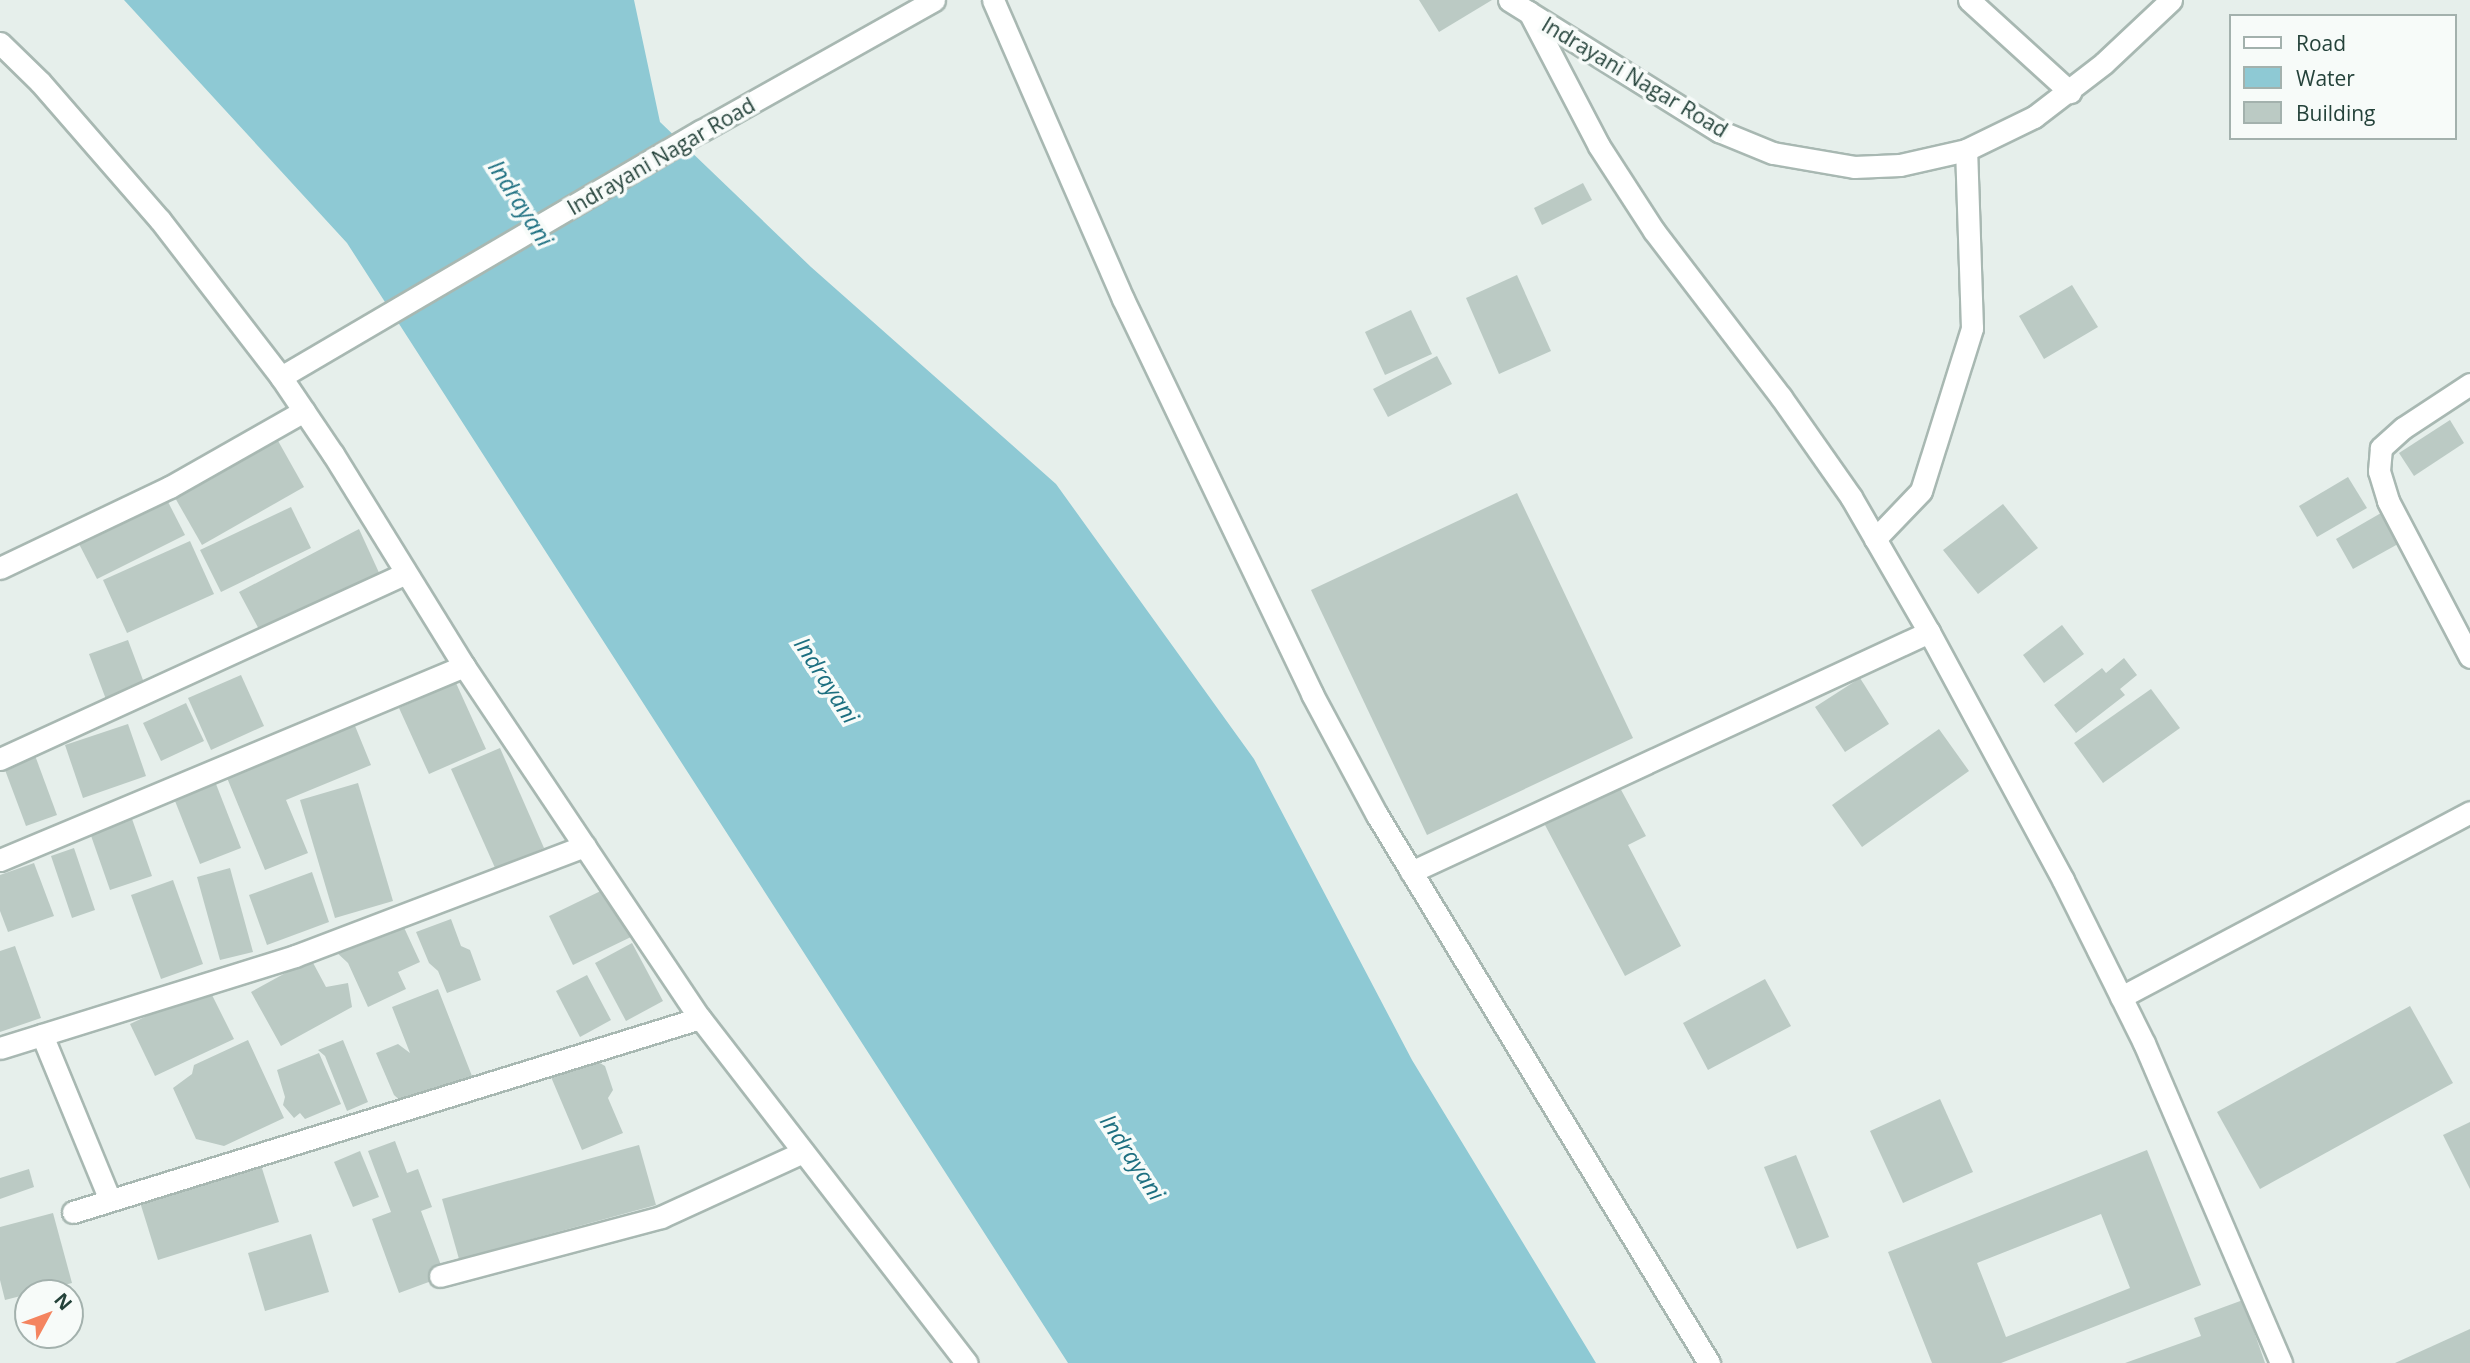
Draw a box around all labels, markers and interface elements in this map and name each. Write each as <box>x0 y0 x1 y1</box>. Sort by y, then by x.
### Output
street label: Indrayani Nagar Road <box>1537 12 1733 142</box>
legend <box>2228 14 2456 140</box>
text: Road <box>2296 29 2346 57</box>
text: Water <box>2296 64 2355 92</box>
street label: Indrayani Nagar Road <box>563 92 759 220</box>
text: Building <box>2296 99 2375 127</box>
water label: Indrayani <box>483 155 559 251</box>
water label: Indrayani <box>789 632 865 728</box>
water label: Indrayani <box>1095 1109 1171 1205</box>
north arrow <box>14 1279 84 1349</box>
text: N <box>48 1287 78 1316</box>

